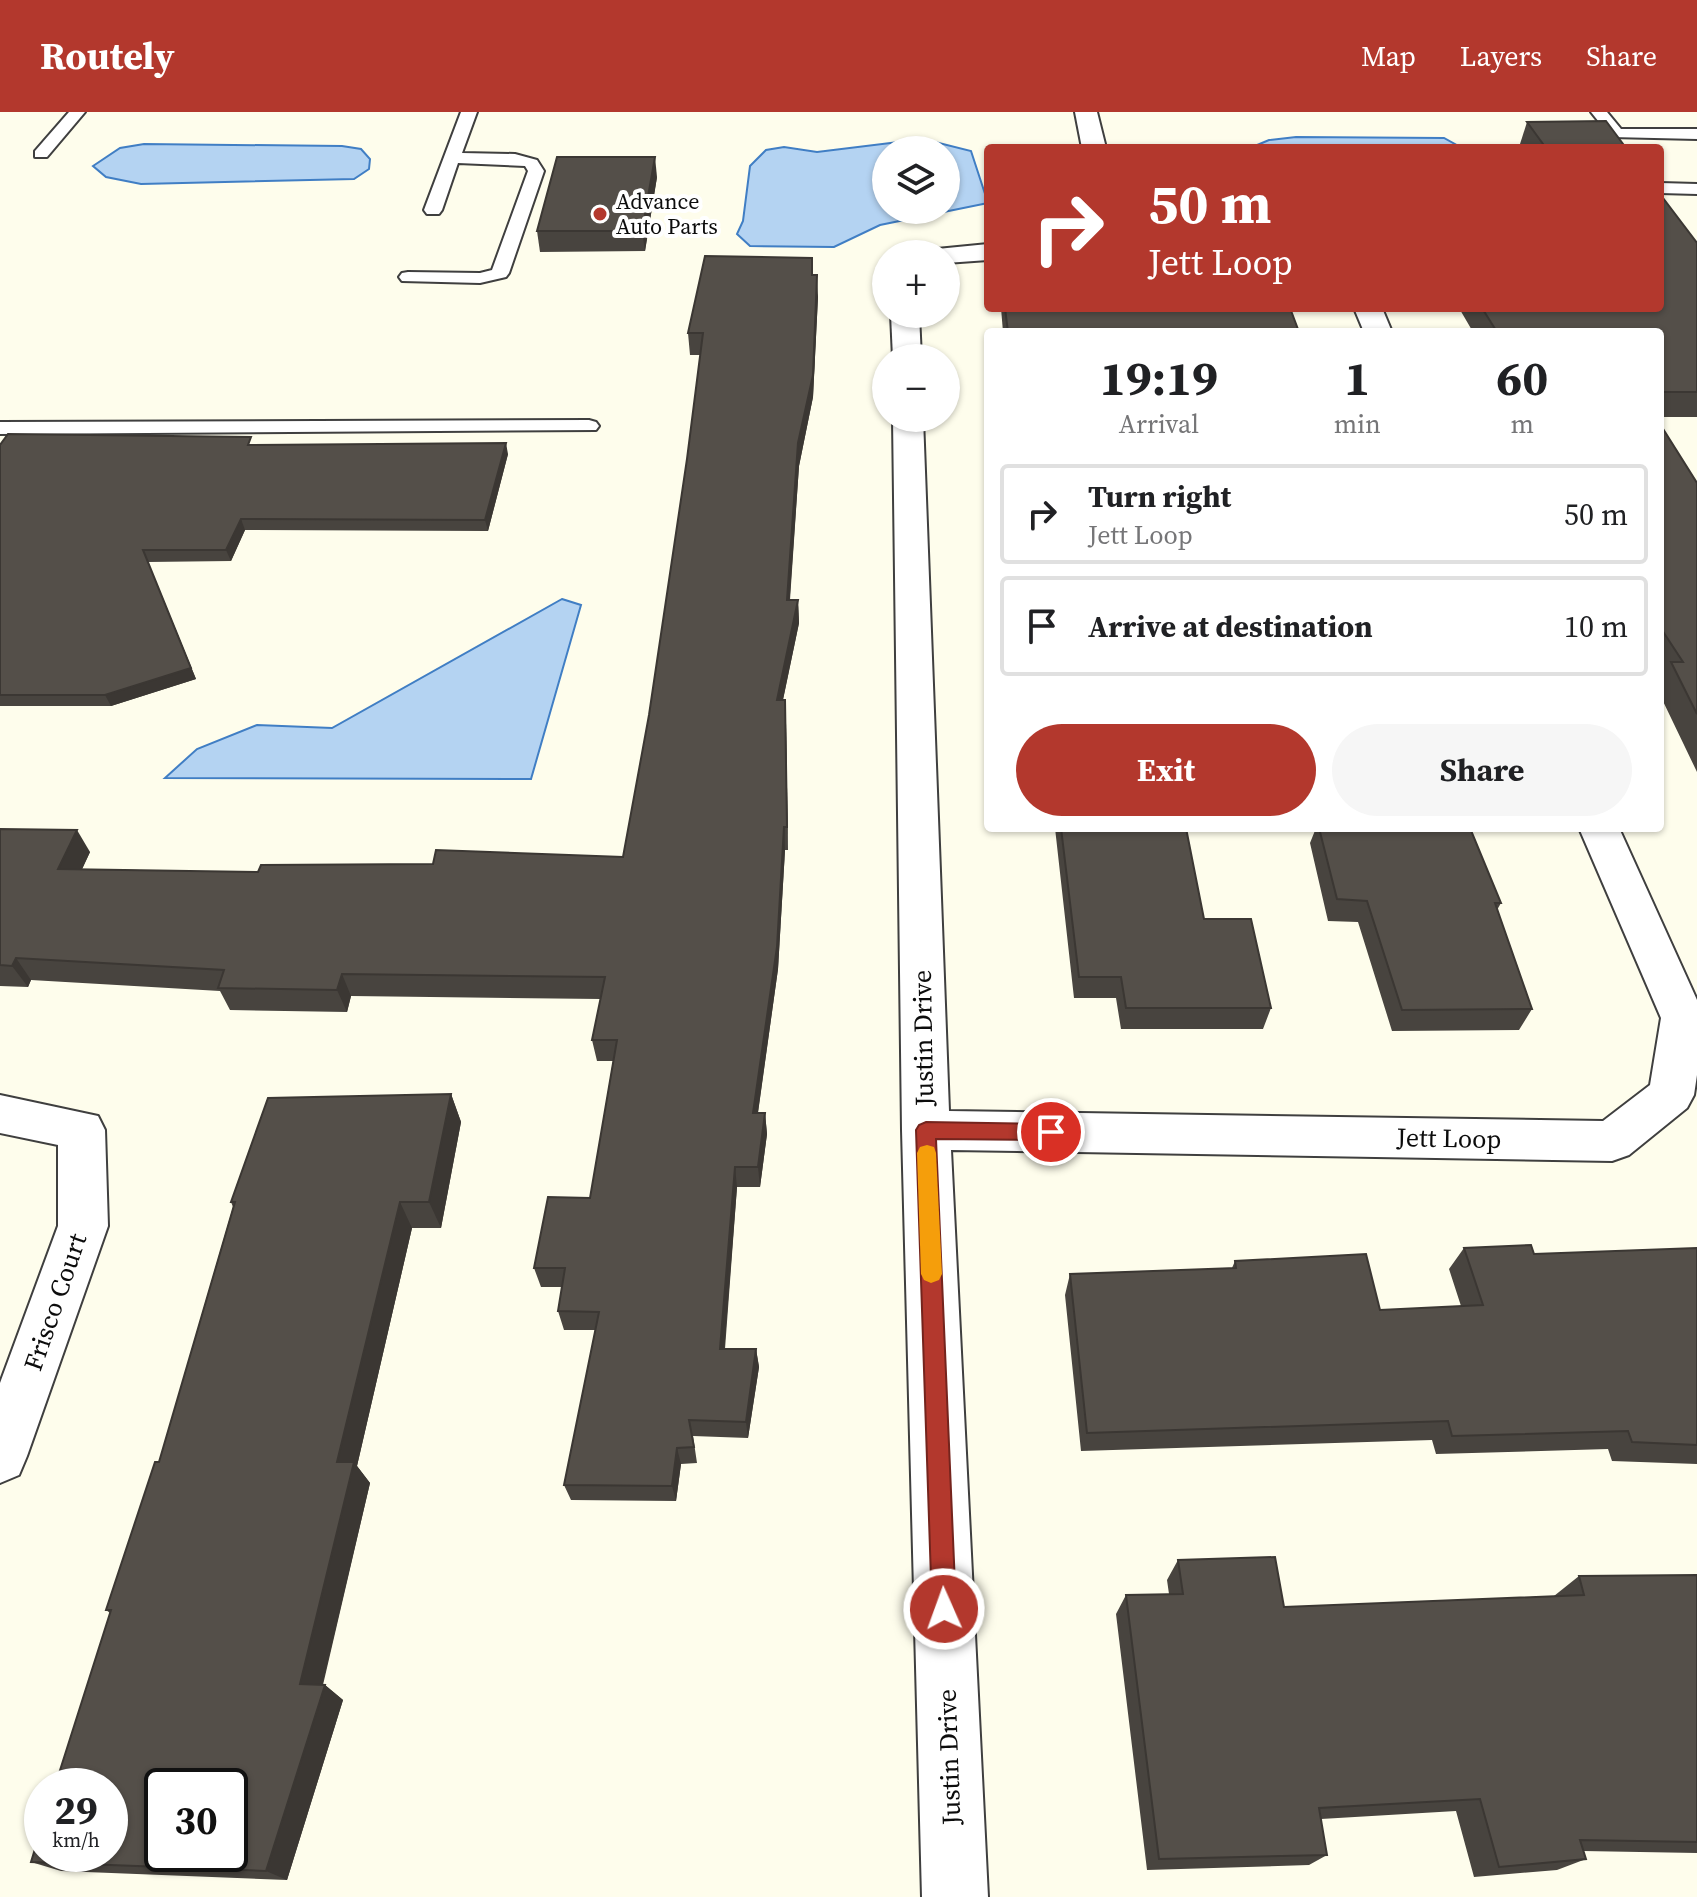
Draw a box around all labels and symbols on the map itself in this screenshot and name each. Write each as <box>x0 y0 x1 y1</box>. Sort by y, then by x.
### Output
place label: Advance Auto Parts <box>616 186 718 241</box>
marker: Advance Auto Parts <box>591 205 609 223</box>
street label: Justin Drive <box>904 970 942 1107</box>
pin <box>1017 1098 1085 1166</box>
street label: Jett Loop <box>1395 1119 1502 1157</box>
street label: Frisco Court <box>15 1228 95 1376</box>
position arrow <box>902 1567 986 1651</box>
street label: Justin Drive <box>929 1688 969 1827</box>
speed limit sign: 30 <box>144 1768 248 1872</box>

